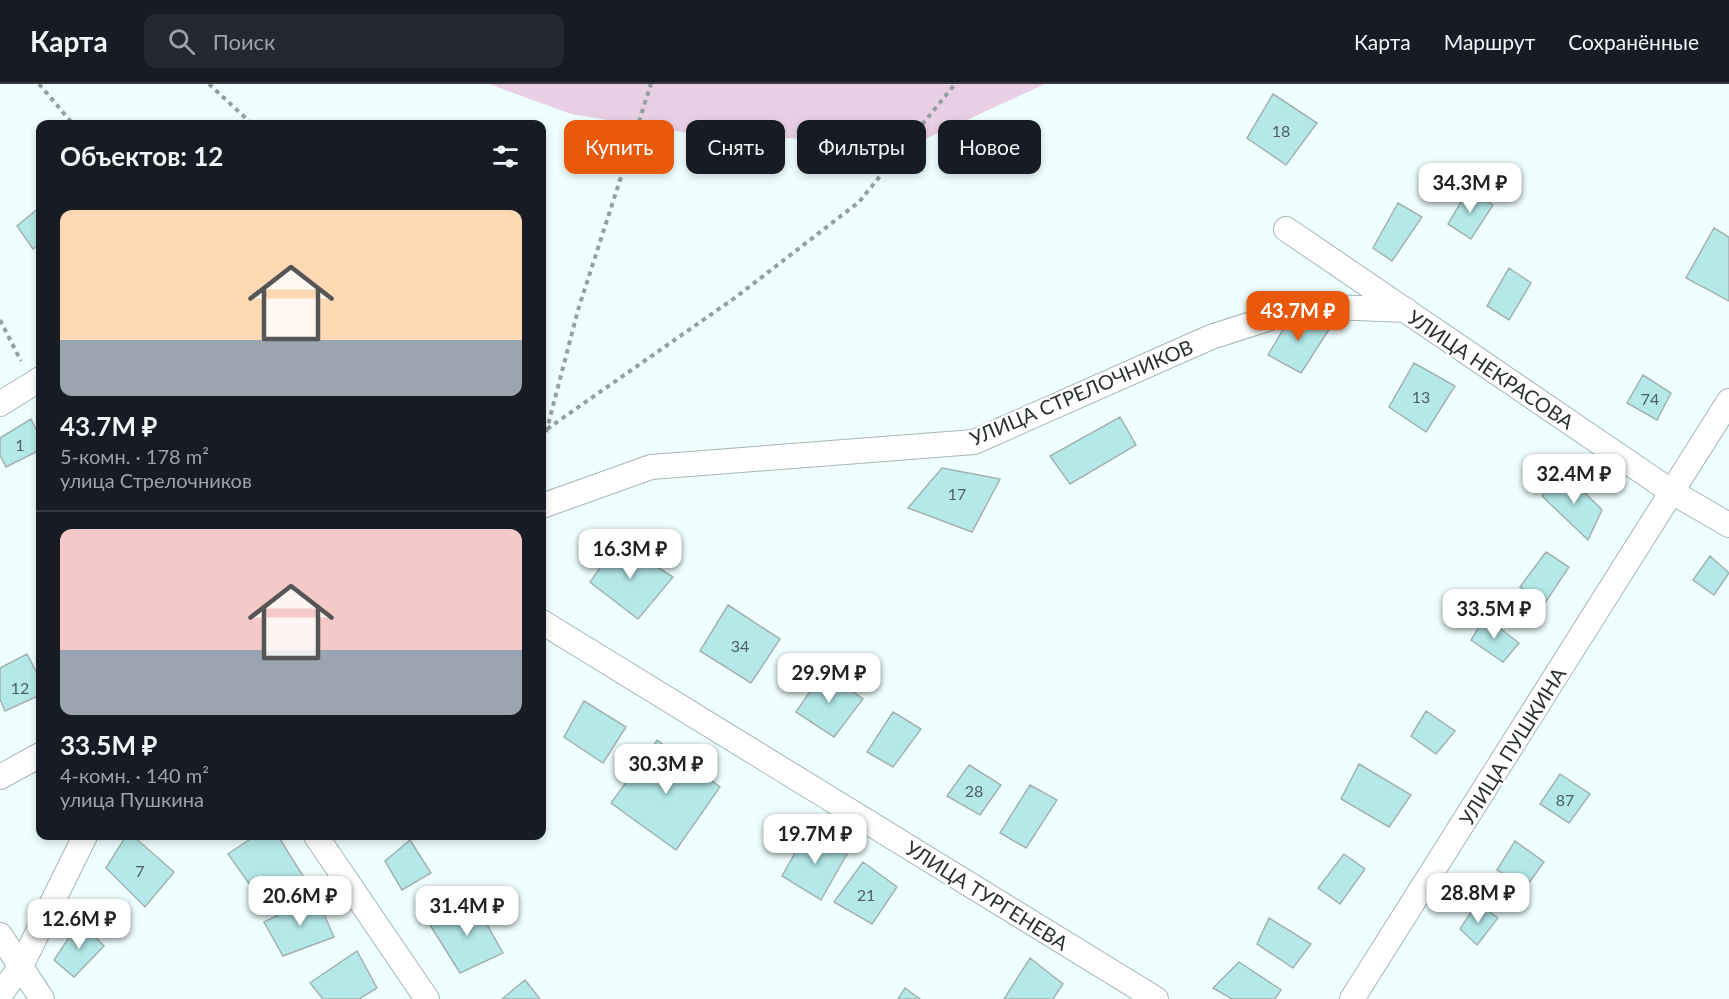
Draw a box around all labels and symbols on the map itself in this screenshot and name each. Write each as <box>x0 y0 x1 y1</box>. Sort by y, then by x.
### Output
house number: 18 <box>1272 121 1290 140</box>
pin: 34.3M ₽ <box>1415 163 1525 214</box>
pin: 43.7M ₽ <box>1243 291 1353 342</box>
street label: УЛИЦА НЕКРАСОВА <box>1403 304 1579 434</box>
street label: УЛИЦА СТРЕЛОЧНИКОВ <box>966 334 1196 450</box>
house number: 13 <box>1412 387 1430 406</box>
house number: 74 <box>1641 389 1659 408</box>
house number: 1 <box>15 435 25 454</box>
pin: 32.4M ₽ <box>1519 454 1629 505</box>
house number: 17 <box>948 484 966 503</box>
pin: 16.3M ₽ <box>575 529 685 580</box>
pin: 33.5M ₽ <box>1439 589 1549 640</box>
house number: 34 <box>731 636 749 655</box>
pin: 29.9M ₽ <box>774 653 884 704</box>
street label: УЛИЦА ПУШКИНА <box>1454 662 1571 829</box>
house number: 12 <box>11 678 29 697</box>
pin: 30.3M ₽ <box>611 744 721 795</box>
house number: 28 <box>965 781 983 800</box>
house number: 87 <box>1556 790 1574 809</box>
pin: 19.7M ₽ <box>760 814 870 865</box>
street label: УЛИЦА ТУРГЕНЕВА <box>901 835 1073 955</box>
house number: 7 <box>135 861 145 880</box>
pin: 28.8M ₽ <box>1423 873 1533 924</box>
pin: 20.6M ₽ <box>245 876 355 927</box>
house number: 21 <box>857 885 875 904</box>
pin: 31.4M ₽ <box>412 886 522 937</box>
pin: 12.6M ₽ <box>24 899 134 950</box>

